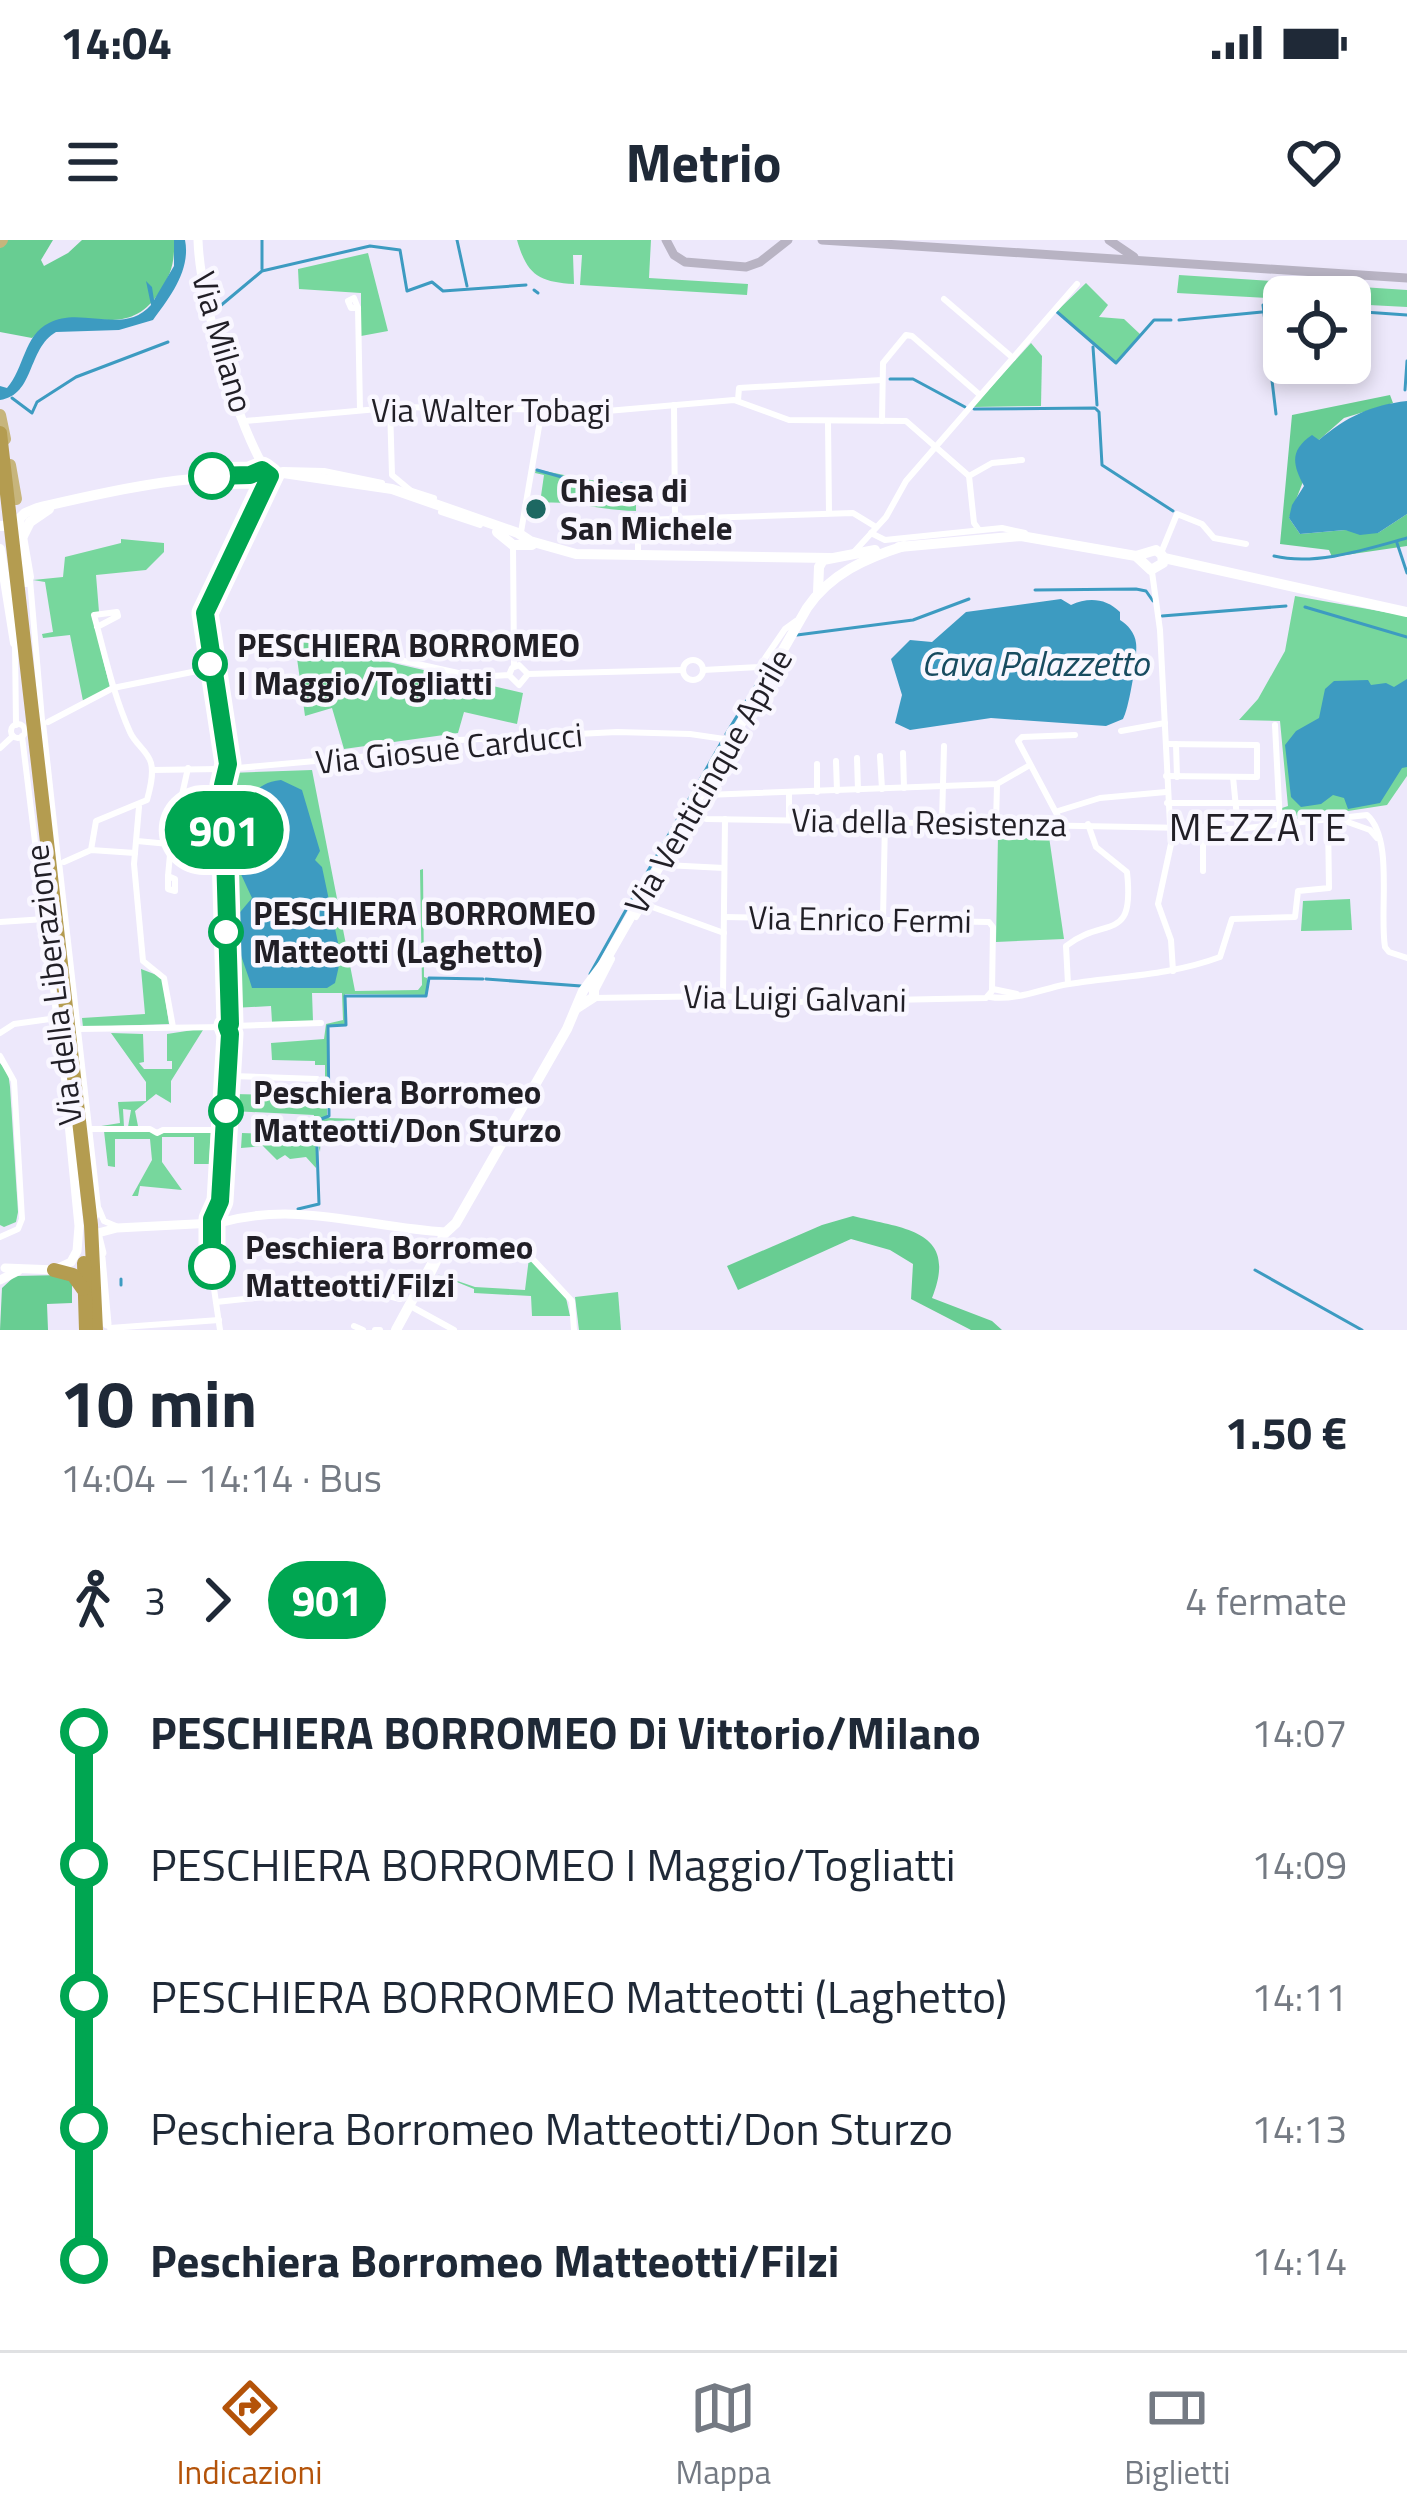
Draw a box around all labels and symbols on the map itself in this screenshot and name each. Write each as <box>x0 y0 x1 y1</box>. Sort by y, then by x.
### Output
street label: Via Milano <box>179 266 267 418</box>
street label: Via Walter Tobagi <box>371 385 611 435</box>
unlabelled marker <box>190 454 234 498</box>
place label: Chiesa di San Michele <box>560 465 733 553</box>
marker: Chiesa di San Michele <box>523 496 549 522</box>
place label: PESCHIERA BORROMEO I Maggio/Togliatti <box>237 620 580 708</box>
water label: Cava Palazzetto <box>921 635 1150 690</box>
street label: Via Venticinque Aprile <box>611 639 805 923</box>
marker: PESCHIERA BORROMEO I Maggio/Togliatti <box>194 648 226 680</box>
street label: Via Giosuè Carducci <box>313 709 585 787</box>
line badge: 901 <box>155 791 293 869</box>
street label: Via della Resistenza <box>791 795 1067 849</box>
district label: MEZZATE <box>1169 797 1349 856</box>
street label: Via della Liberazione <box>11 842 95 1128</box>
place label: PESCHIERA BORROMEO Matteotti (Laghetto) <box>253 888 596 976</box>
street label: Via Enrico Fermi <box>748 892 972 946</box>
marker: PESCHIERA BORROMEO Matteotti (Laghetto) <box>210 916 242 948</box>
street label: Via Luigi Galvani <box>683 971 907 1025</box>
place label: Peschiera Borromeo Matteotti/Don Sturzo <box>253 1067 561 1155</box>
marker: Peschiera Borromeo Matteotti/Don Sturzo <box>210 1095 242 1127</box>
place label: Peschiera Borromeo Matteotti/Filzi <box>245 1222 533 1310</box>
marker: Peschiera Borromeo Matteotti/Filzi <box>190 1244 234 1288</box>

